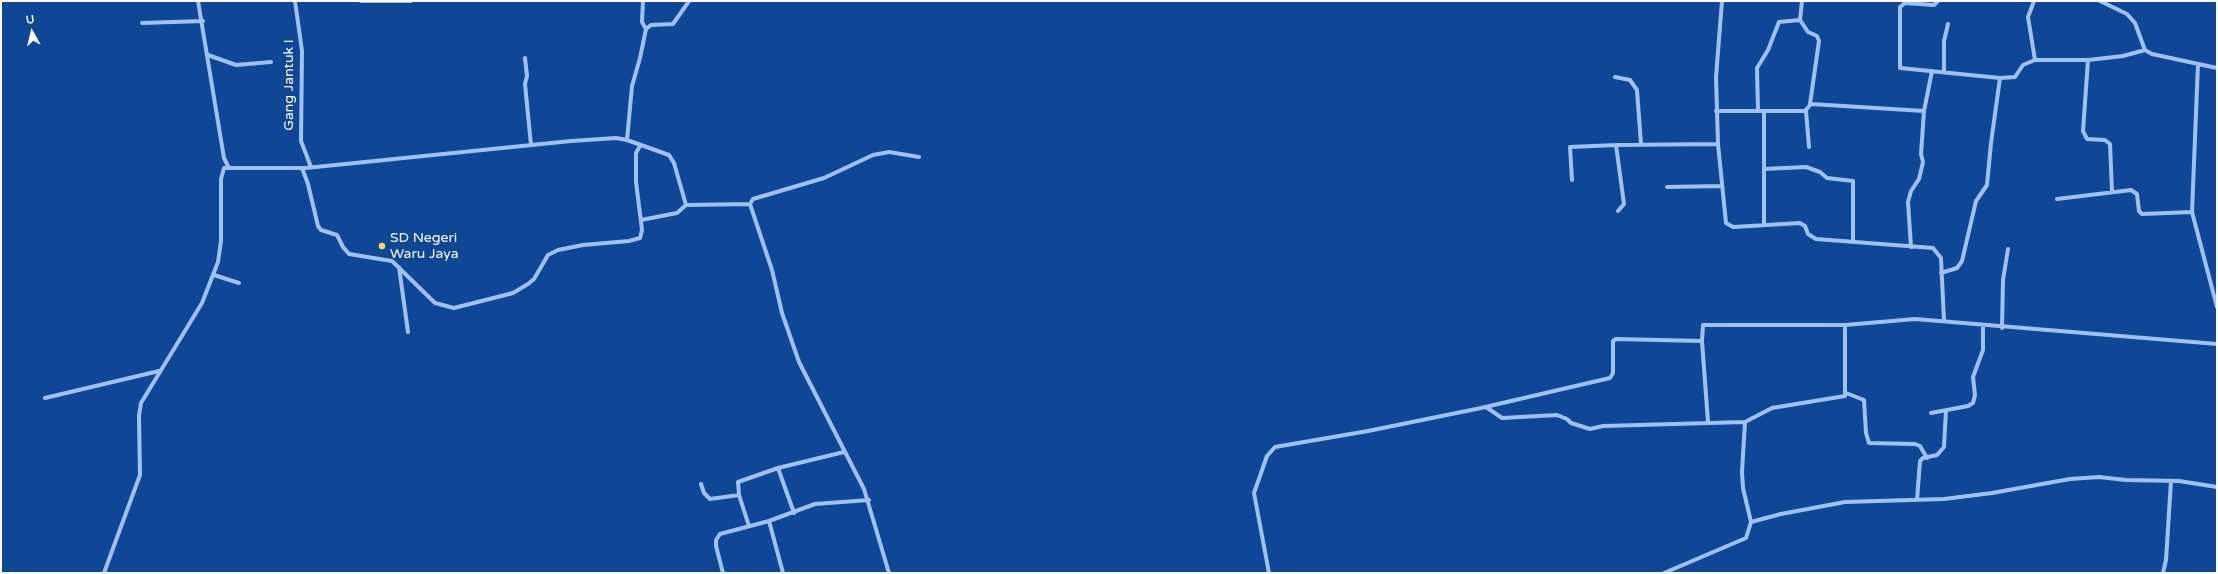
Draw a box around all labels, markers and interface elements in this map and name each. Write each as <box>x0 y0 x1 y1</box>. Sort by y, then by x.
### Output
north arrow <box>12 12 52 52</box>
text: U <box>25 13 35 27</box>
street label: Gang Jantuk I <box>281 39 297 131</box>
place label: SD Negeri Waru Jaya <box>390 230 459 262</box>
marker: SD Negeri Waru Jaya <box>377 241 387 251</box>

